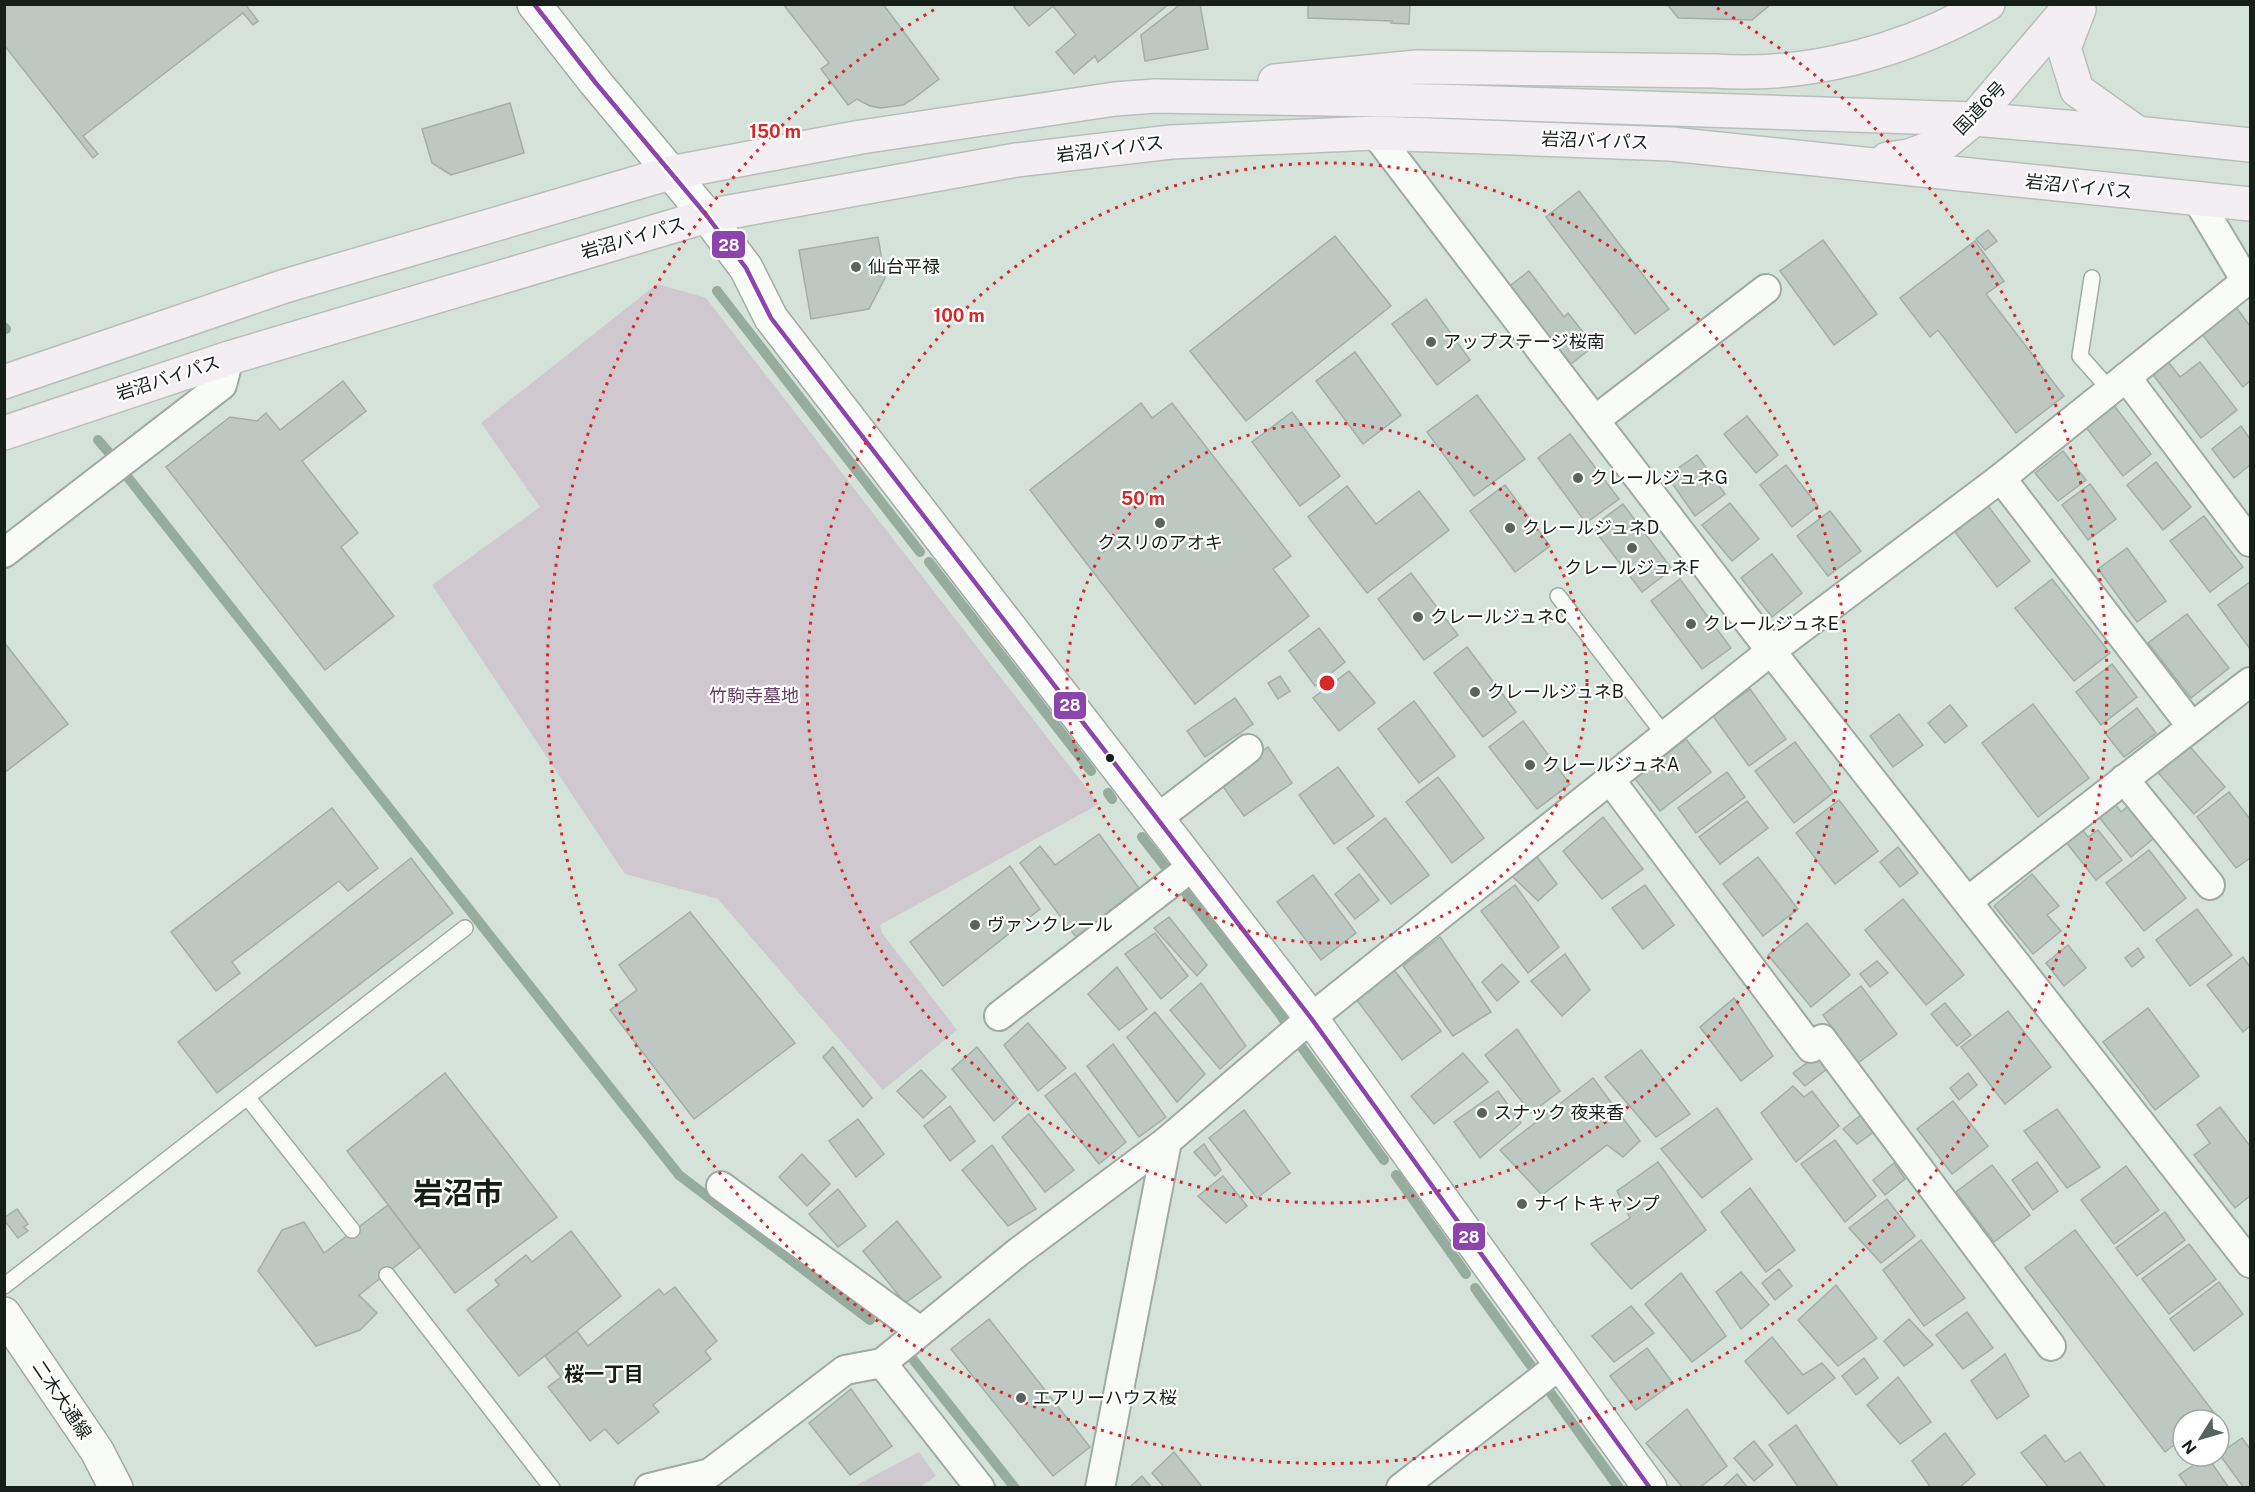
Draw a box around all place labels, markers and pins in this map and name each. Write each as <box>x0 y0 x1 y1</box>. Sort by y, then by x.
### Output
place label: 仙台平禄 <box>868 256 940 277</box>
marker: 仙台平禄 <box>849 260 863 274</box>
place label: アップステージ桜南 <box>1443 331 1605 352</box>
marker: アップステージ桜南 <box>1424 335 1438 349</box>
place label: クレールジュネG <box>1590 467 1728 488</box>
marker: クレールジュネG <box>1571 471 1585 485</box>
marker: クスリのアオキ <box>1153 516 1167 530</box>
place label: クレールジュネD <box>1522 517 1659 538</box>
marker: クレールジュネD <box>1503 521 1517 535</box>
place label: クスリのアオキ <box>1097 532 1223 553</box>
marker: クレールジュネF <box>1625 541 1639 555</box>
place label: クレールジュネF <box>1564 557 1700 578</box>
place label: クレールジュネC <box>1430 606 1567 627</box>
marker: クレールジュネC <box>1411 610 1425 624</box>
place label: クレールジュネE <box>1703 613 1839 634</box>
marker: クレールジュネE <box>1684 617 1698 631</box>
centre of rings <box>1317 673 1337 693</box>
place label: クレールジュネB <box>1487 681 1624 702</box>
marker: クレールジュネB <box>1468 685 1482 699</box>
unlabelled marker <box>1104 752 1116 764</box>
place label: クレールジュネA <box>1542 754 1680 775</box>
marker: クレールジュネA <box>1523 758 1537 772</box>
place label: ヴァンクレール <box>987 914 1113 935</box>
marker: ヴァンクレール <box>968 918 982 932</box>
place label: スナック 夜来香 <box>1494 1102 1624 1123</box>
marker: スナック 夜来香 <box>1475 1106 1489 1120</box>
place label: ナイトキャンプ <box>1534 1193 1659 1214</box>
marker: ナイトキャンプ <box>1515 1197 1529 1211</box>
place label: エアリーハウス桜 <box>1033 1387 1177 1408</box>
marker: エアリーハウス桜 <box>1014 1391 1028 1405</box>

